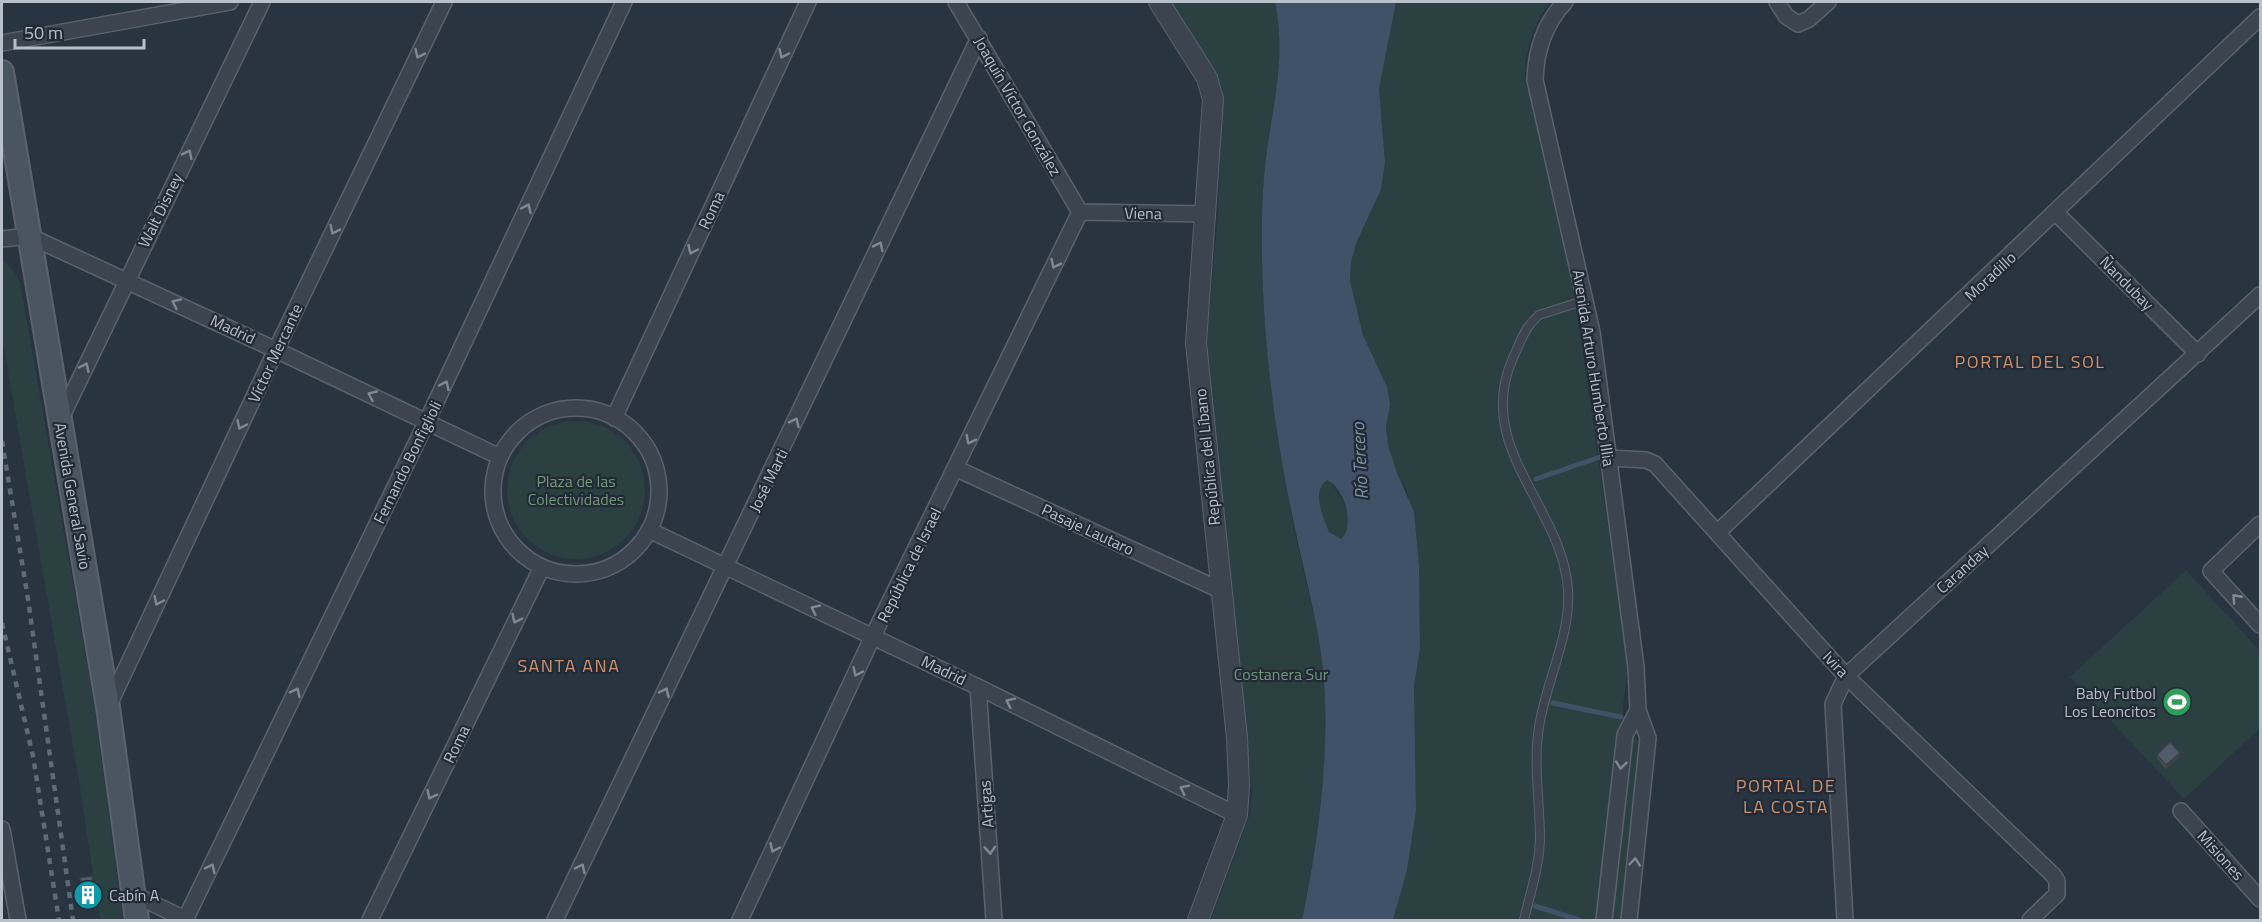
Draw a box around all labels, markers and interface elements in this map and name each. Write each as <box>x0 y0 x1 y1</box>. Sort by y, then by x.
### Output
scale bar <box>15 12 144 50</box>
text: 50 m <box>24 19 63 46</box>
street label: Joaquín Víctor González <box>968 32 1068 180</box>
one-way arrow <box>414 48 426 59</box>
one-way arrow <box>779 48 791 59</box>
one-way arrow <box>180 149 192 160</box>
street label: Walt Disney <box>132 168 189 251</box>
street label: Roma <box>692 187 730 233</box>
street label: Viena <box>1124 201 1162 225</box>
one-way arrow <box>520 203 532 214</box>
one-way arrow <box>330 223 341 234</box>
one-way arrow <box>872 241 884 252</box>
one-way arrow <box>687 244 699 255</box>
street label: Moradillo <box>1959 246 2021 306</box>
street label: Ñandubay <box>2094 250 2160 316</box>
one-way arrow <box>1050 258 1062 269</box>
street label: Avenida Arturo Humberto Illia <box>1567 268 1621 468</box>
one-way arrow <box>172 298 183 310</box>
street label: Víctor Mercante <box>242 299 308 407</box>
street label: Madrid <box>206 308 260 350</box>
district label: PORTAL DEL SOL <box>1955 348 2105 375</box>
one-way arrow <box>77 363 89 374</box>
one-way arrow <box>437 380 449 391</box>
street label: República del Líbano <box>1188 387 1226 527</box>
one-way arrow <box>367 390 378 402</box>
street label: Fernando Bonfiglioli <box>367 396 447 528</box>
one-way arrow <box>788 417 800 428</box>
one-way arrow <box>236 418 248 429</box>
street label: Avenida General Savio <box>48 421 98 571</box>
water label: Río Tercero <box>1344 421 1375 500</box>
one-way arrow <box>966 434 978 445</box>
street label: José Marti <box>742 444 794 516</box>
park label: Plaza de las Colectividades <box>528 469 624 511</box>
street label: Pasaje Lautaro <box>1038 497 1138 561</box>
street label: República de Israel <box>871 503 947 627</box>
street label: Caranday <box>1931 539 1994 599</box>
one-way arrow <box>2232 594 2243 605</box>
one-way arrow <box>153 595 165 606</box>
one-way arrow <box>811 604 822 616</box>
one-way arrow <box>512 613 524 624</box>
street label: Ivira <box>1817 645 1855 683</box>
street label: Madrid <box>917 649 971 691</box>
district label: SANTA ANA <box>518 652 620 679</box>
park label: Costanera Sur <box>1234 662 1329 686</box>
one-way arrow <box>852 665 864 676</box>
place label: Baby Futbol Los Leoncitos <box>2064 681 2156 723</box>
sports icon: Baby Futbol Los Leoncitos <box>2161 686 2193 718</box>
one-way arrow <box>288 688 300 699</box>
one-way arrow <box>658 688 670 699</box>
one-way arrow <box>1005 698 1016 710</box>
street label: Roma <box>437 721 475 767</box>
one-way arrow <box>1615 760 1628 769</box>
district label: PORTAL DE LA COSTA <box>1736 772 1836 820</box>
street label: Artigas <box>972 779 1000 829</box>
one-way arrow <box>1180 785 1191 796</box>
one-way arrow <box>426 788 438 799</box>
street label: Misiones <box>2192 825 2250 885</box>
one-way arrow <box>769 842 781 853</box>
one-way arrow <box>983 846 996 855</box>
one-way arrow <box>1628 858 1641 867</box>
one-way arrow <box>203 863 215 874</box>
one-way arrow <box>573 863 585 874</box>
building icon: Cabín A <box>72 879 104 911</box>
place label: Cabín A <box>109 883 160 907</box>

